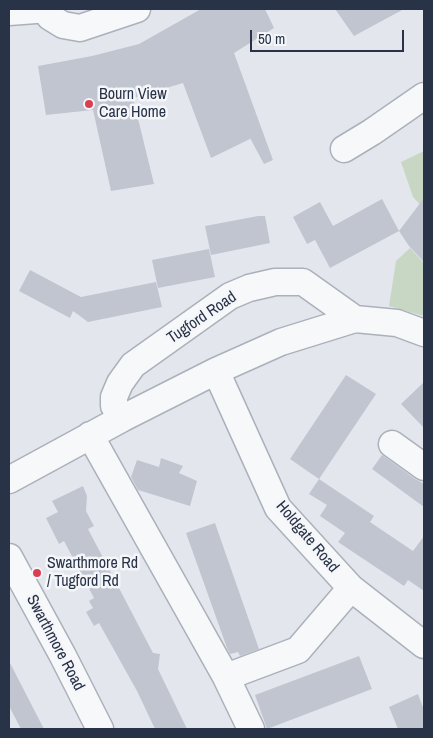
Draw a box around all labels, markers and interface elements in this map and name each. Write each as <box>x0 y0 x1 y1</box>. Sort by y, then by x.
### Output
scale bar <box>253 20 407 52</box>
text: 50 m <box>258 28 285 49</box>
place label: Bourn View Care Home <box>99 85 167 123</box>
marker: Bourn View Care Home <box>83 98 95 110</box>
street label: Tugford Road <box>164 288 240 348</box>
street label: Holdgate Road <box>272 497 342 577</box>
place label: Swarthmore Rd / Tugford Rd <box>47 554 138 592</box>
marker: Swarthmore Rd / Tugford Rd <box>31 567 43 579</box>
street label: Swarthmore Road <box>22 592 88 694</box>

